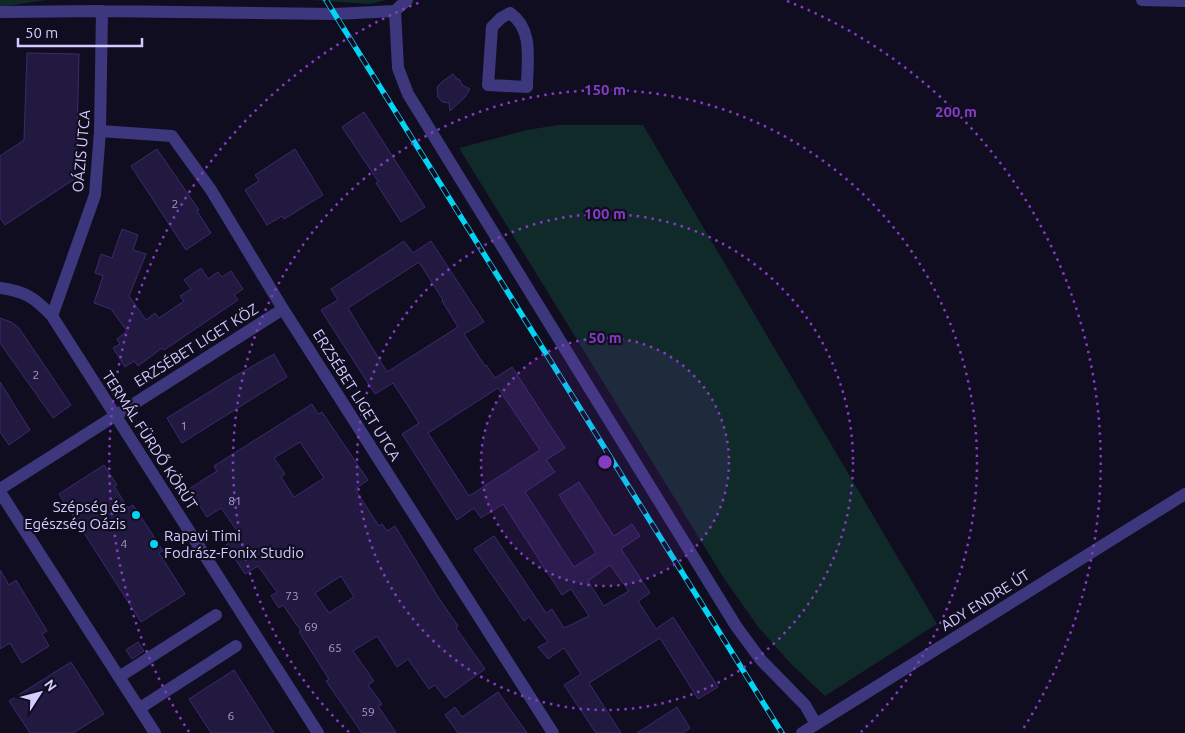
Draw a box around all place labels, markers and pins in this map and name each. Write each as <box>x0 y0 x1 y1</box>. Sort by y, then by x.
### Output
centre of rings <box>596 453 614 471</box>
place label: Szépség és Egészség Oázis <box>24 498 126 532</box>
marker: Szépség és Egészség Oázis <box>130 509 142 521</box>
place label: Rapavi Timi Fodrász-Fonix Studio <box>164 527 304 561</box>
marker: Rapavi Timi Fodrász-Fonix Studio <box>148 538 160 550</box>

